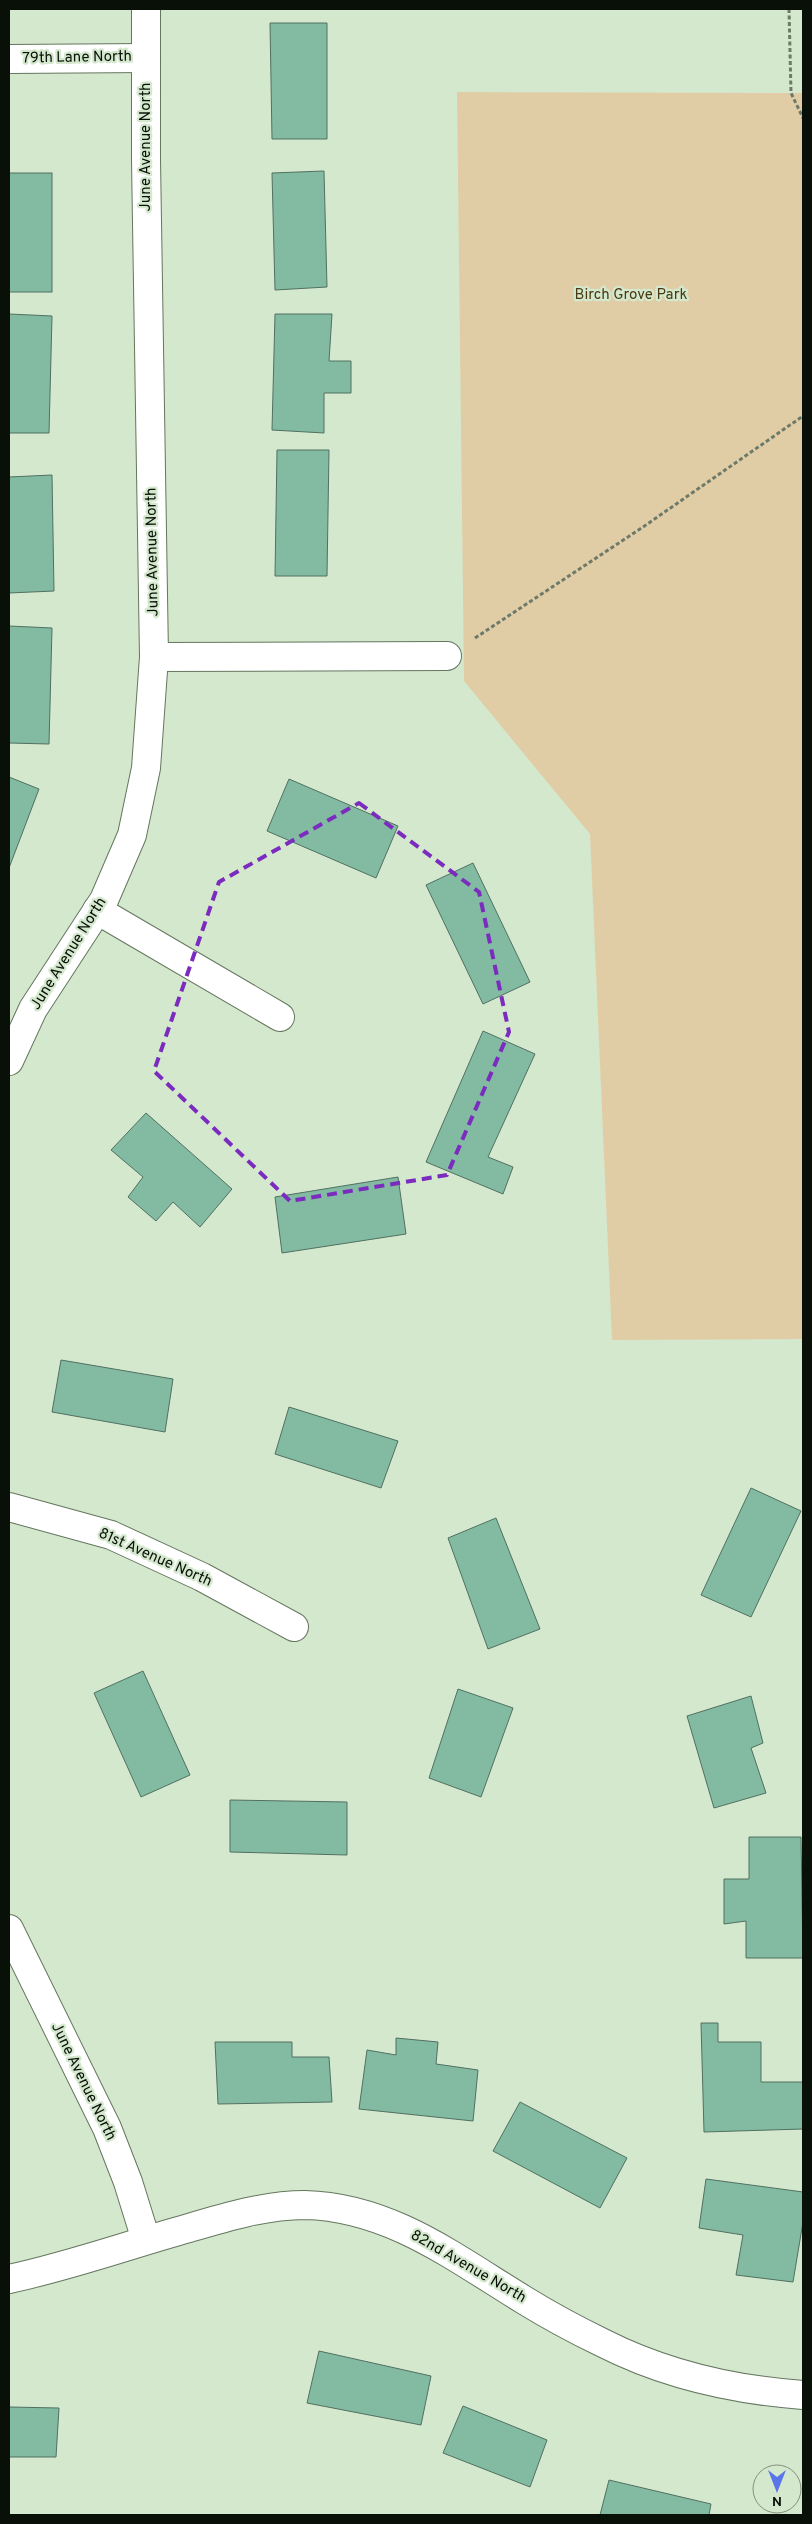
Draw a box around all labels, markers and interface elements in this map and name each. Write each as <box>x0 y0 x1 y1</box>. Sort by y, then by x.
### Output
street label: 79th Lane North <box>22 48 132 68</box>
street label: June Avenue North <box>137 83 156 211</box>
park label: Birch Grove Park <box>575 286 687 305</box>
street label: June Avenue North <box>142 487 164 617</box>
street label: June Avenue North <box>27 894 111 1014</box>
street label: 81st Avenue North <box>95 1524 215 1592</box>
street label: June Avenue North <box>46 2020 120 2144</box>
street label: 82nd Avenue North <box>407 2226 529 2308</box>
north arrow <box>752 2464 802 2514</box>
text: N <box>772 2492 782 2509</box>

